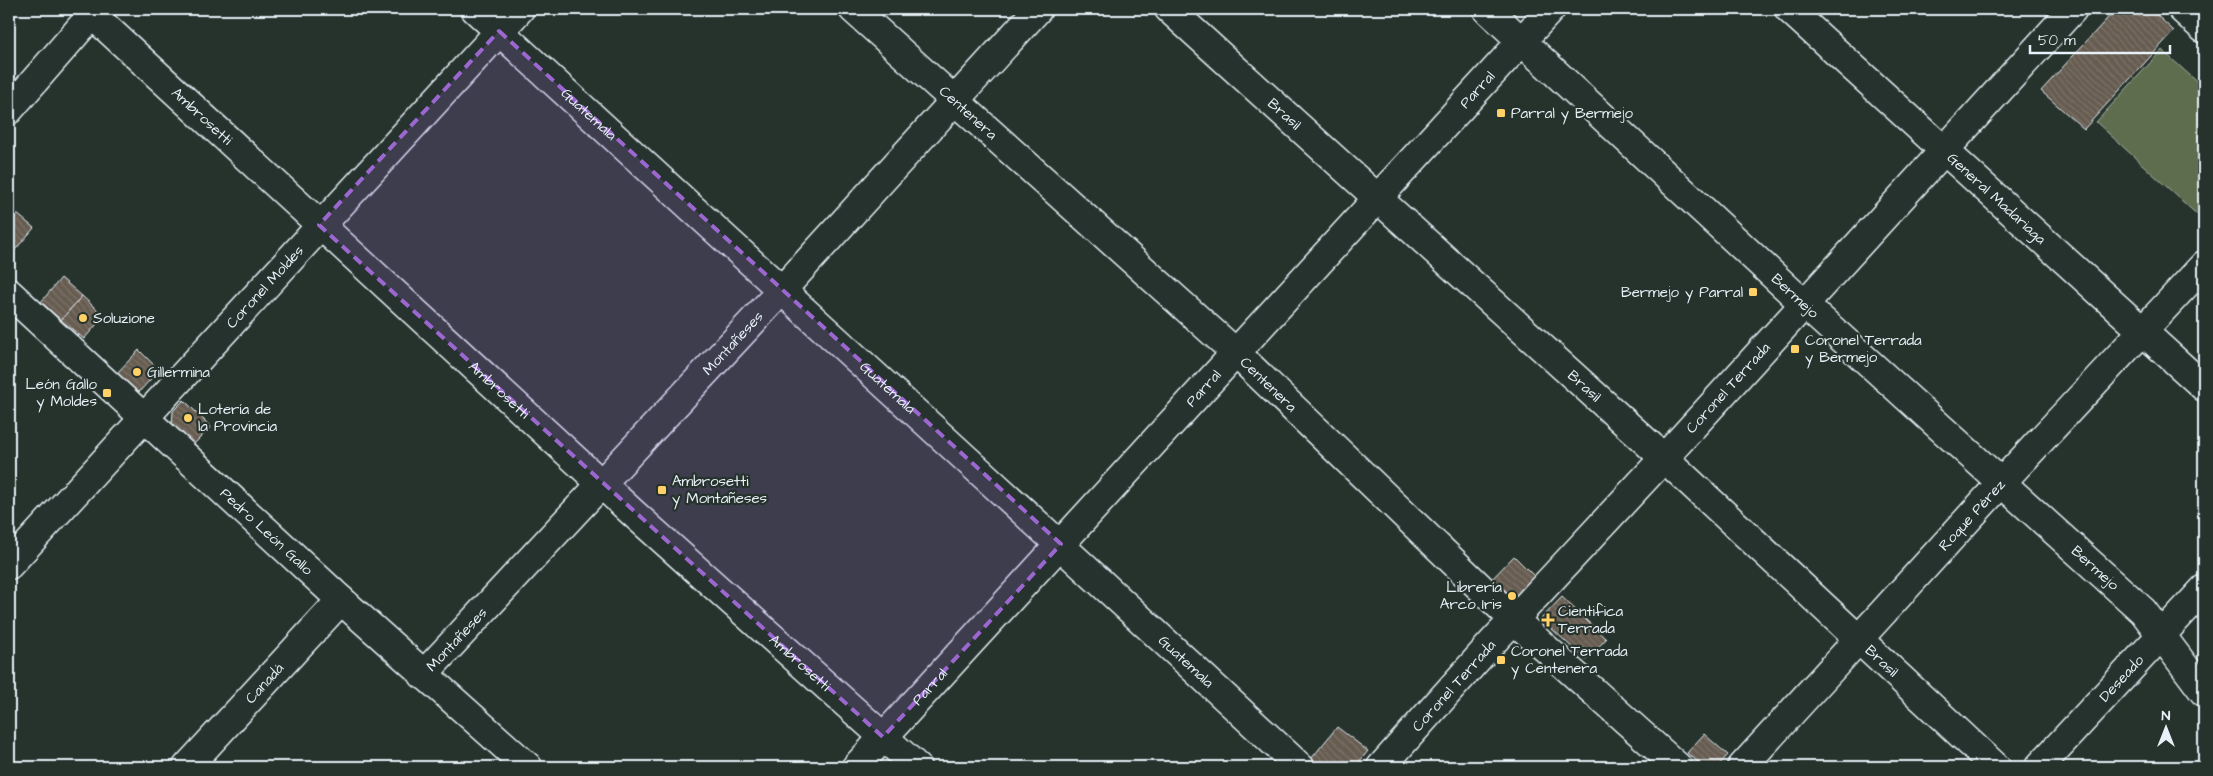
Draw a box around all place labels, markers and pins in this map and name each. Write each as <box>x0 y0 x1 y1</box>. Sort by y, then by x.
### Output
place label: Parral y Bermejo <box>1511 103 1633 125</box>
marker: Parral y Bermejo <box>1495 107 1507 119</box>
place label: Bermejo y Parral <box>1621 282 1743 304</box>
marker: Bermejo y Parral <box>1747 286 1759 298</box>
place label: Soluzione <box>93 308 155 329</box>
marker: Soluzione <box>77 312 89 324</box>
place label: Coronel Terrada y Bermejo <box>1805 330 1922 369</box>
marker: Coronel Terrada y Bermejo <box>1789 343 1801 355</box>
place label: Gillermina <box>147 362 210 383</box>
marker: Gillermina <box>131 366 143 378</box>
place label: León Gallo y Moldes <box>25 374 98 413</box>
marker: León Gallo y Moldes <box>101 387 113 399</box>
place label: Lotería de la Provincia <box>198 399 278 437</box>
marker: Lotería de la Provincia <box>182 412 194 424</box>
place label: Ambrosetti y Montañeses <box>672 471 768 510</box>
marker: Ambrosetti y Montañeses <box>656 484 668 496</box>
place label: Librería Arco Iris <box>1440 577 1502 615</box>
marker: Librería Arco Iris <box>1506 590 1518 602</box>
place label: Cientifica Terrada <box>1558 601 1624 639</box>
marker: Cientifica Terrada <box>1542 614 1554 626</box>
place label: Coronel Terrada y Centenera <box>1511 641 1628 680</box>
marker: Coronel Terrada y Centenera <box>1495 654 1507 666</box>

